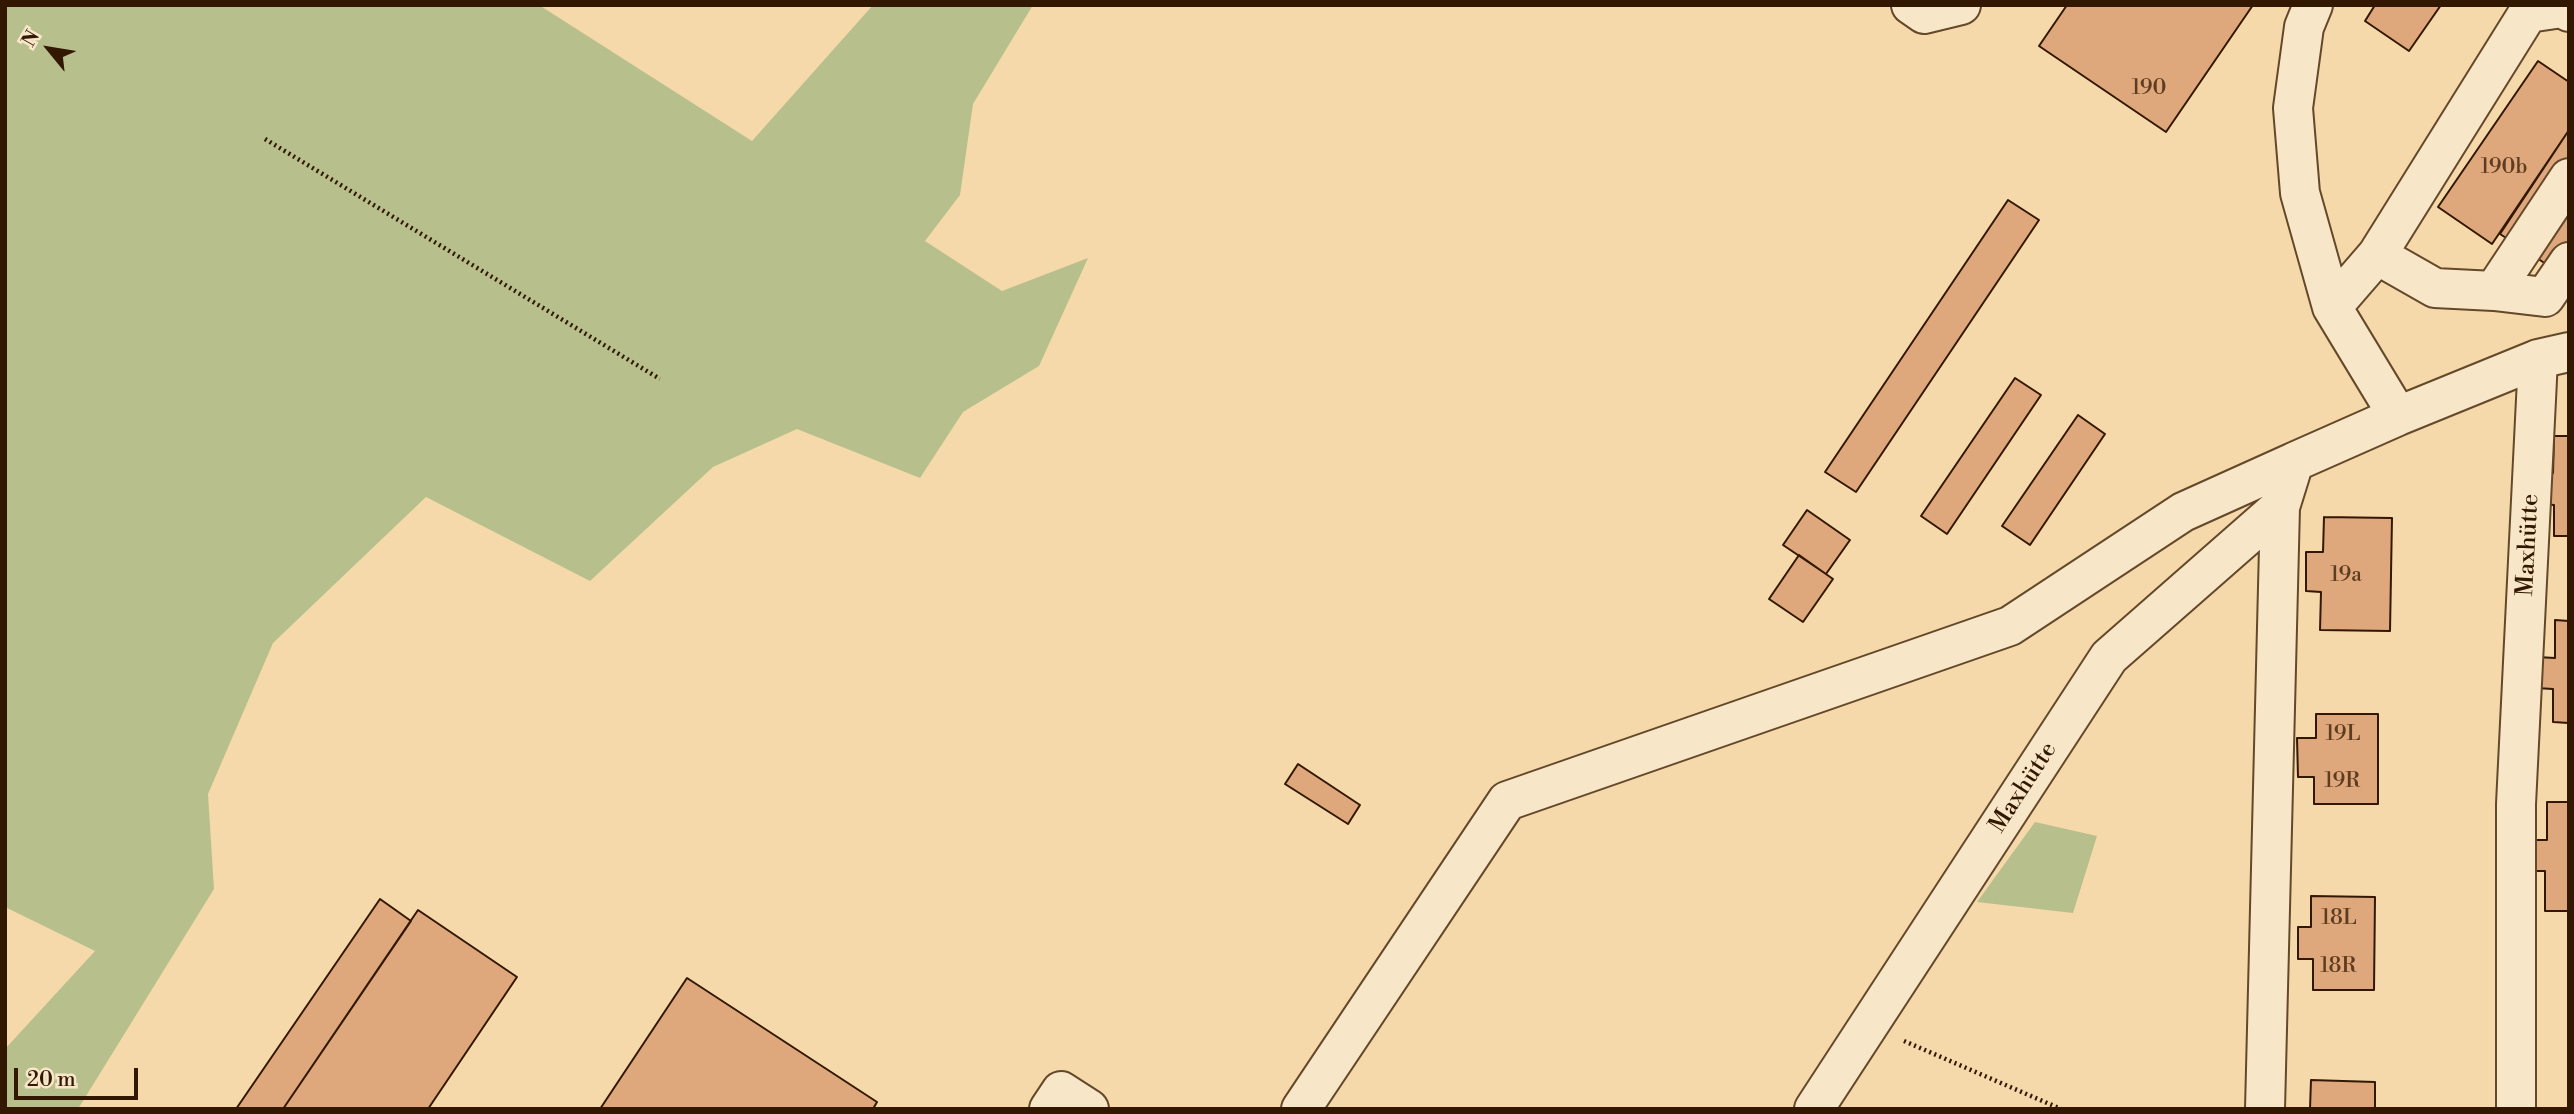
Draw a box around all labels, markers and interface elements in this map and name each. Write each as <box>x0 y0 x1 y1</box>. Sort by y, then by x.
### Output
north arrow <box>14 14 84 84</box>
text: N <box>17 26 45 51</box>
house number: 190 <box>2132 76 2166 102</box>
house number: 190b <box>2481 155 2527 181</box>
street label: Maxhütte <box>2512 493 2546 597</box>
house number: 19a <box>2330 563 2362 589</box>
house number: 19L <box>2326 722 2360 748</box>
street label: Maxhütte <box>1984 737 2064 839</box>
house number: 19R <box>2324 769 2360 795</box>
house number: 18L <box>2321 906 2357 932</box>
house number: 18R <box>2320 954 2356 980</box>
scale bar <box>18 1054 142 1098</box>
text: 20 m <box>27 1067 76 1093</box>

